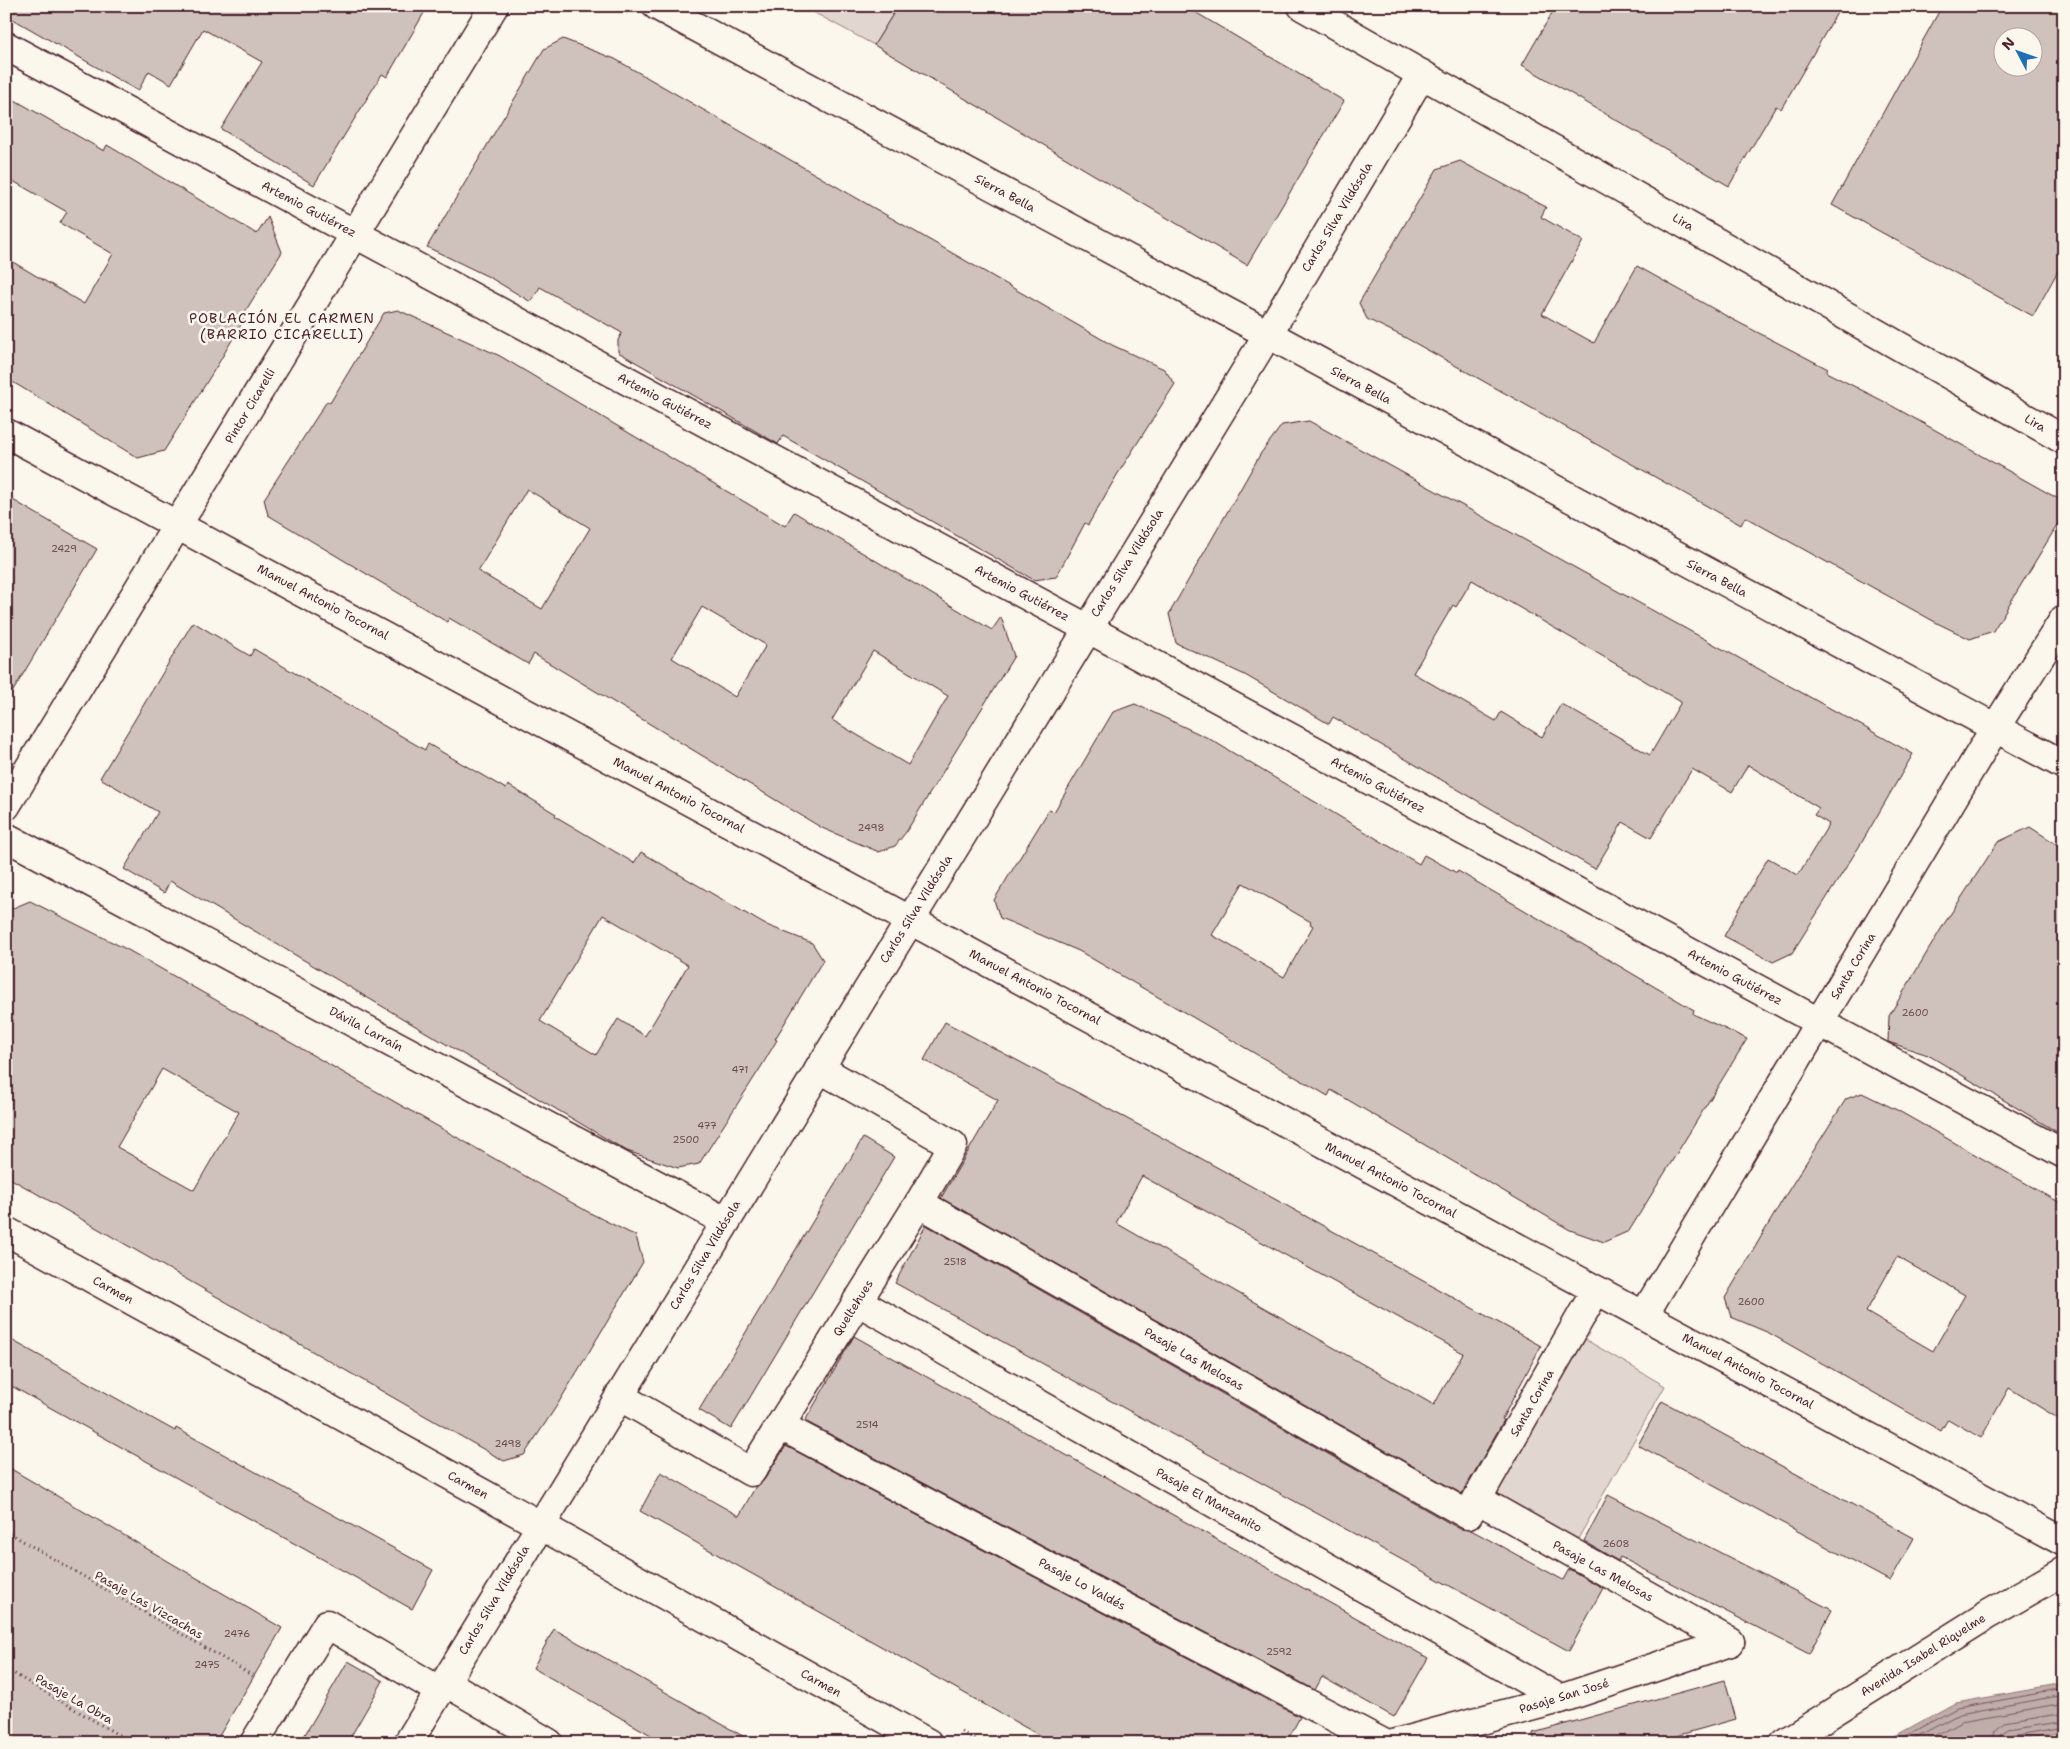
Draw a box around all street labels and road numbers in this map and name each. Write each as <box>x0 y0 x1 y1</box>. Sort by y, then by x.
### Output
street label: Carlos Silva Vildósola <box>1298 159 1376 275</box>
street label: Sierra Bella <box>972 170 1039 216</box>
street label: Artemio Gutiérrez <box>259 177 359 241</box>
street label: Lira <box>1670 210 1697 235</box>
street label: Sierra Bella <box>1328 362 1395 408</box>
street label: Pintor Cicarelli <box>221 365 279 447</box>
street label: Artemio Gutiérrez <box>615 369 715 433</box>
street label: Lira <box>2022 411 2049 436</box>
street label: Carlos Silva Vildósola <box>1087 505 1167 620</box>
street label: Sierra Bella <box>1684 555 1751 601</box>
street label: Manuel Antonio Tocornal <box>254 560 392 644</box>
street label: Artemio Gutiérrez <box>972 561 1072 625</box>
street label: Manuel Antonio Tocornal <box>610 753 748 837</box>
street label: Artemio Gutiérrez <box>1328 753 1428 817</box>
street label: Carlos Silva Vildósola <box>876 851 956 966</box>
street label: Santa Corina <box>1827 929 1879 1002</box>
street label: Manuel Antonio Tocornal <box>966 945 1104 1029</box>
street label: Artemio Gutiérrez <box>1685 945 1785 1009</box>
street label: Dávila Larraín <box>326 1003 406 1055</box>
street label: Manuel Antonio Tocornal <box>1322 1138 1460 1222</box>
street label: Carlos Silva Vildósola <box>666 1197 744 1313</box>
street label: Carmen <box>90 1272 136 1308</box>
street label: Queltehues <box>829 1277 877 1339</box>
street label: Pasaje Las Melosas <box>1141 1324 1247 1394</box>
street label: Manuel Antonio Tocornal <box>1679 1329 1817 1413</box>
street label: Santa Corina <box>1506 1366 1558 1440</box>
street label: Pasaje El Manzanito <box>1153 1464 1265 1536</box>
street label: Carmen <box>445 1467 491 1503</box>
street label: Pasaje Las Melosas <box>1550 1537 1656 1605</box>
street label: Carlos Silva Vildósola <box>455 1542 533 1658</box>
street label: Pasaje Lo Valdés <box>1036 1554 1128 1614</box>
street label: Pasaje Las Vizcachas <box>92 1567 206 1643</box>
street label: Avenida Isabel Riquelme <box>1857 1610 1989 1700</box>
street label: Carmen <box>798 1665 844 1701</box>
street label: Pasaje La Obra <box>32 1670 116 1728</box>
street label: Pasaje San José <box>1517 1675 1611 1717</box>

